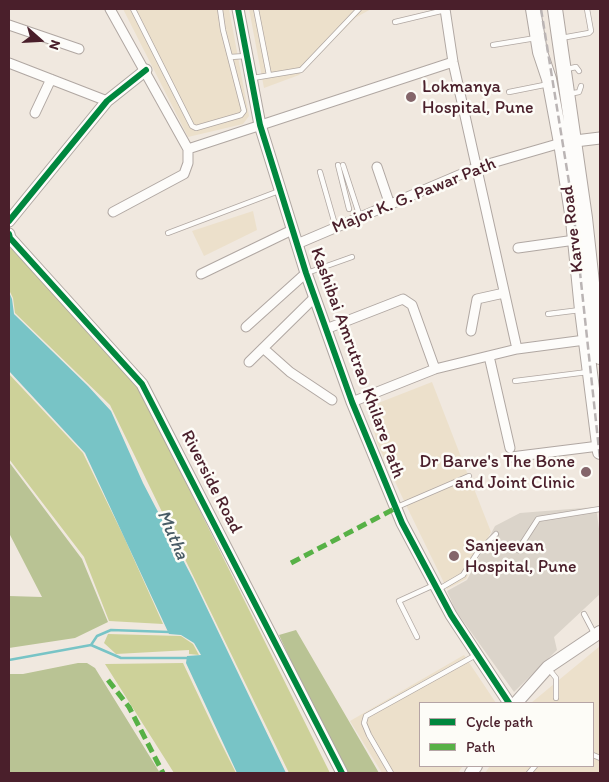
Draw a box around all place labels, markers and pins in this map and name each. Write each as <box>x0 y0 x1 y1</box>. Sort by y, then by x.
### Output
place label: Lokmanya Hospital, Pune <box>422 76 534 118</box>
marker: Lokmanya Hospital, Pune <box>404 90 418 104</box>
place label: Dr Barve's The Bone and Joint Clinic <box>419 451 575 494</box>
marker: Dr Barve's The Bone and Joint Clinic <box>579 465 593 479</box>
place label: Sanjeevan Hospital, Pune <box>465 535 577 578</box>
marker: Sanjeevan Hospital, Pune <box>447 549 461 563</box>

